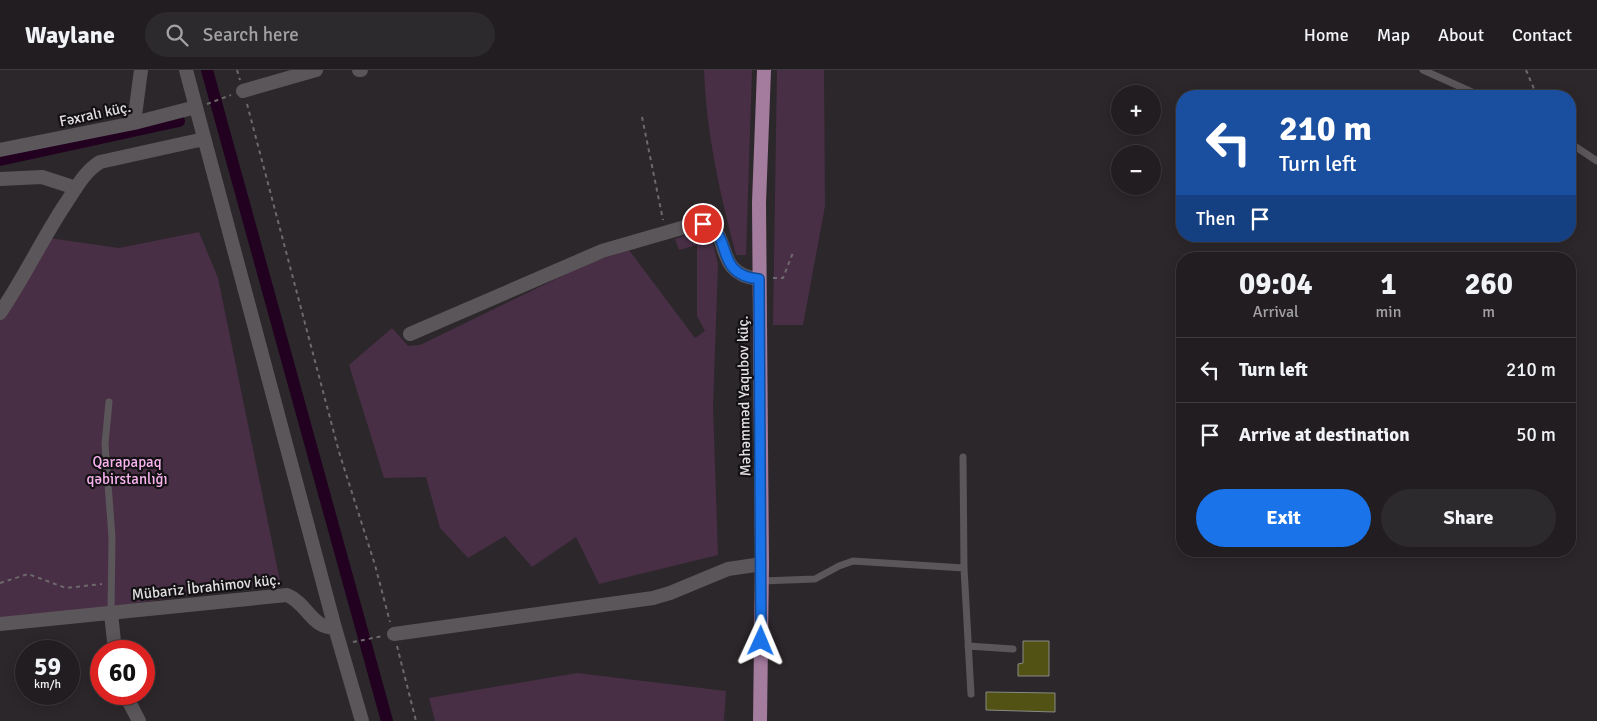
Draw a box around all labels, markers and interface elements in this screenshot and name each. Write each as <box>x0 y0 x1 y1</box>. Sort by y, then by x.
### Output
search box <box>145 12 495 57</box>
text: Waylane <box>25 20 115 50</box>
icon: search <box>163 21 191 49</box>
text: Search here <box>203 23 299 47</box>
text: Home <box>1304 24 1349 46</box>
text: Map <box>1377 24 1410 46</box>
text: About <box>1438 24 1484 46</box>
text: Contact <box>1512 24 1572 46</box>
map controls <box>1111 85 1161 195</box>
button: + <box>1111 85 1161 135</box>
street label: Fəxralı küç. <box>58 98 133 130</box>
text: 210 m <box>1279 107 1372 150</box>
icon: left <box>1196 110 1261 175</box>
button: − <box>1111 145 1161 195</box>
text: Turn left <box>1279 150 1357 177</box>
pin <box>682 203 724 245</box>
icon: arrive <box>1246 205 1274 233</box>
text: Then <box>1196 207 1236 231</box>
icon: arrive <box>689 210 717 238</box>
text: 09:04 <box>1239 266 1313 303</box>
text: 1 <box>1380 266 1397 303</box>
text: 260 <box>1464 266 1513 303</box>
text: Arrival <box>1253 302 1299 322</box>
text: min <box>1376 302 1401 322</box>
text: m <box>1482 302 1495 322</box>
street label: Məhəmməd Yaqubov küç. <box>734 315 754 476</box>
icon: left <box>1196 356 1224 384</box>
text: Turn left <box>1239 358 1308 382</box>
text: 210 m <box>1506 358 1556 382</box>
icon: arrive <box>1196 421 1224 449</box>
text: Arrive at destination <box>1239 423 1410 447</box>
text: 50 m <box>1516 423 1556 447</box>
park label: Qarapapaq qəbirstanlığı <box>87 453 167 488</box>
button: Exit <box>1196 489 1371 547</box>
button: Share <box>1381 489 1556 547</box>
street label: Mübariz İbrahimov küç. <box>131 570 281 604</box>
position arrow <box>734 614 786 666</box>
speed limit sign: 60 <box>90 640 155 705</box>
text: 59 <box>34 651 61 682</box>
text: km/h <box>34 677 61 692</box>

